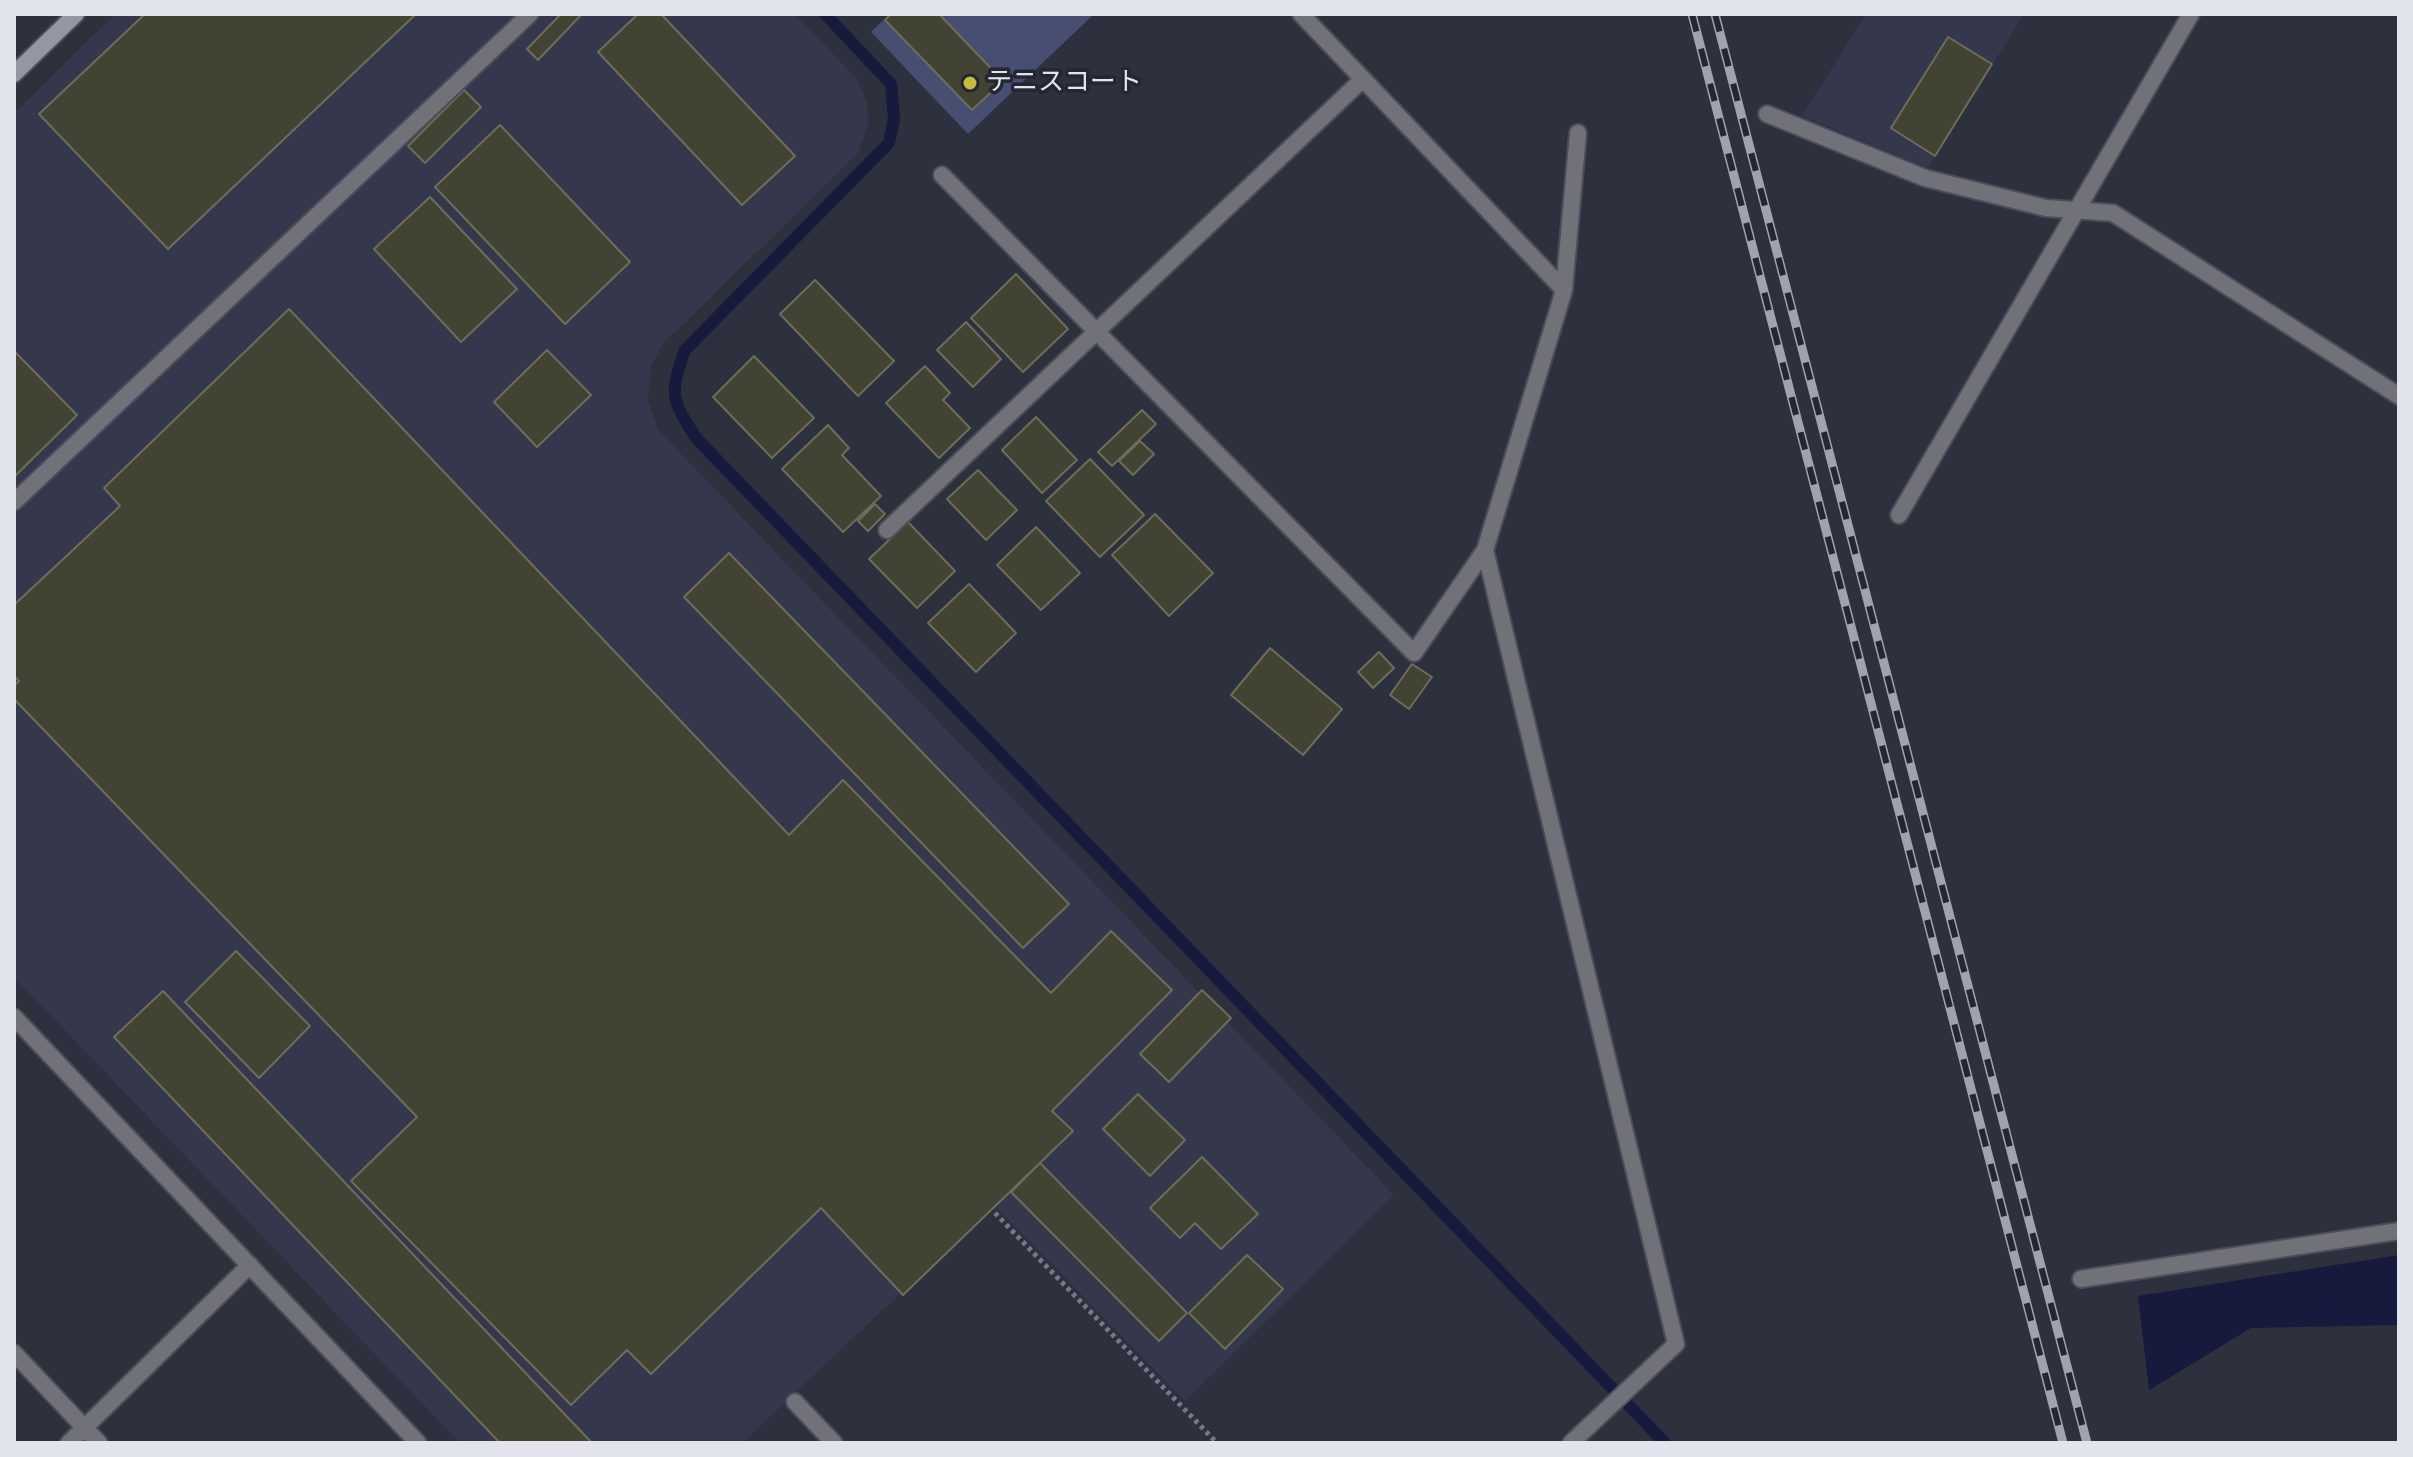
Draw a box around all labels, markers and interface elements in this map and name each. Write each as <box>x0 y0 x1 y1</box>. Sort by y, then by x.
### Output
place label: テニスコート <box>986 67 1142 99</box>
marker: テニスコート <box>961 74 979 92</box>

